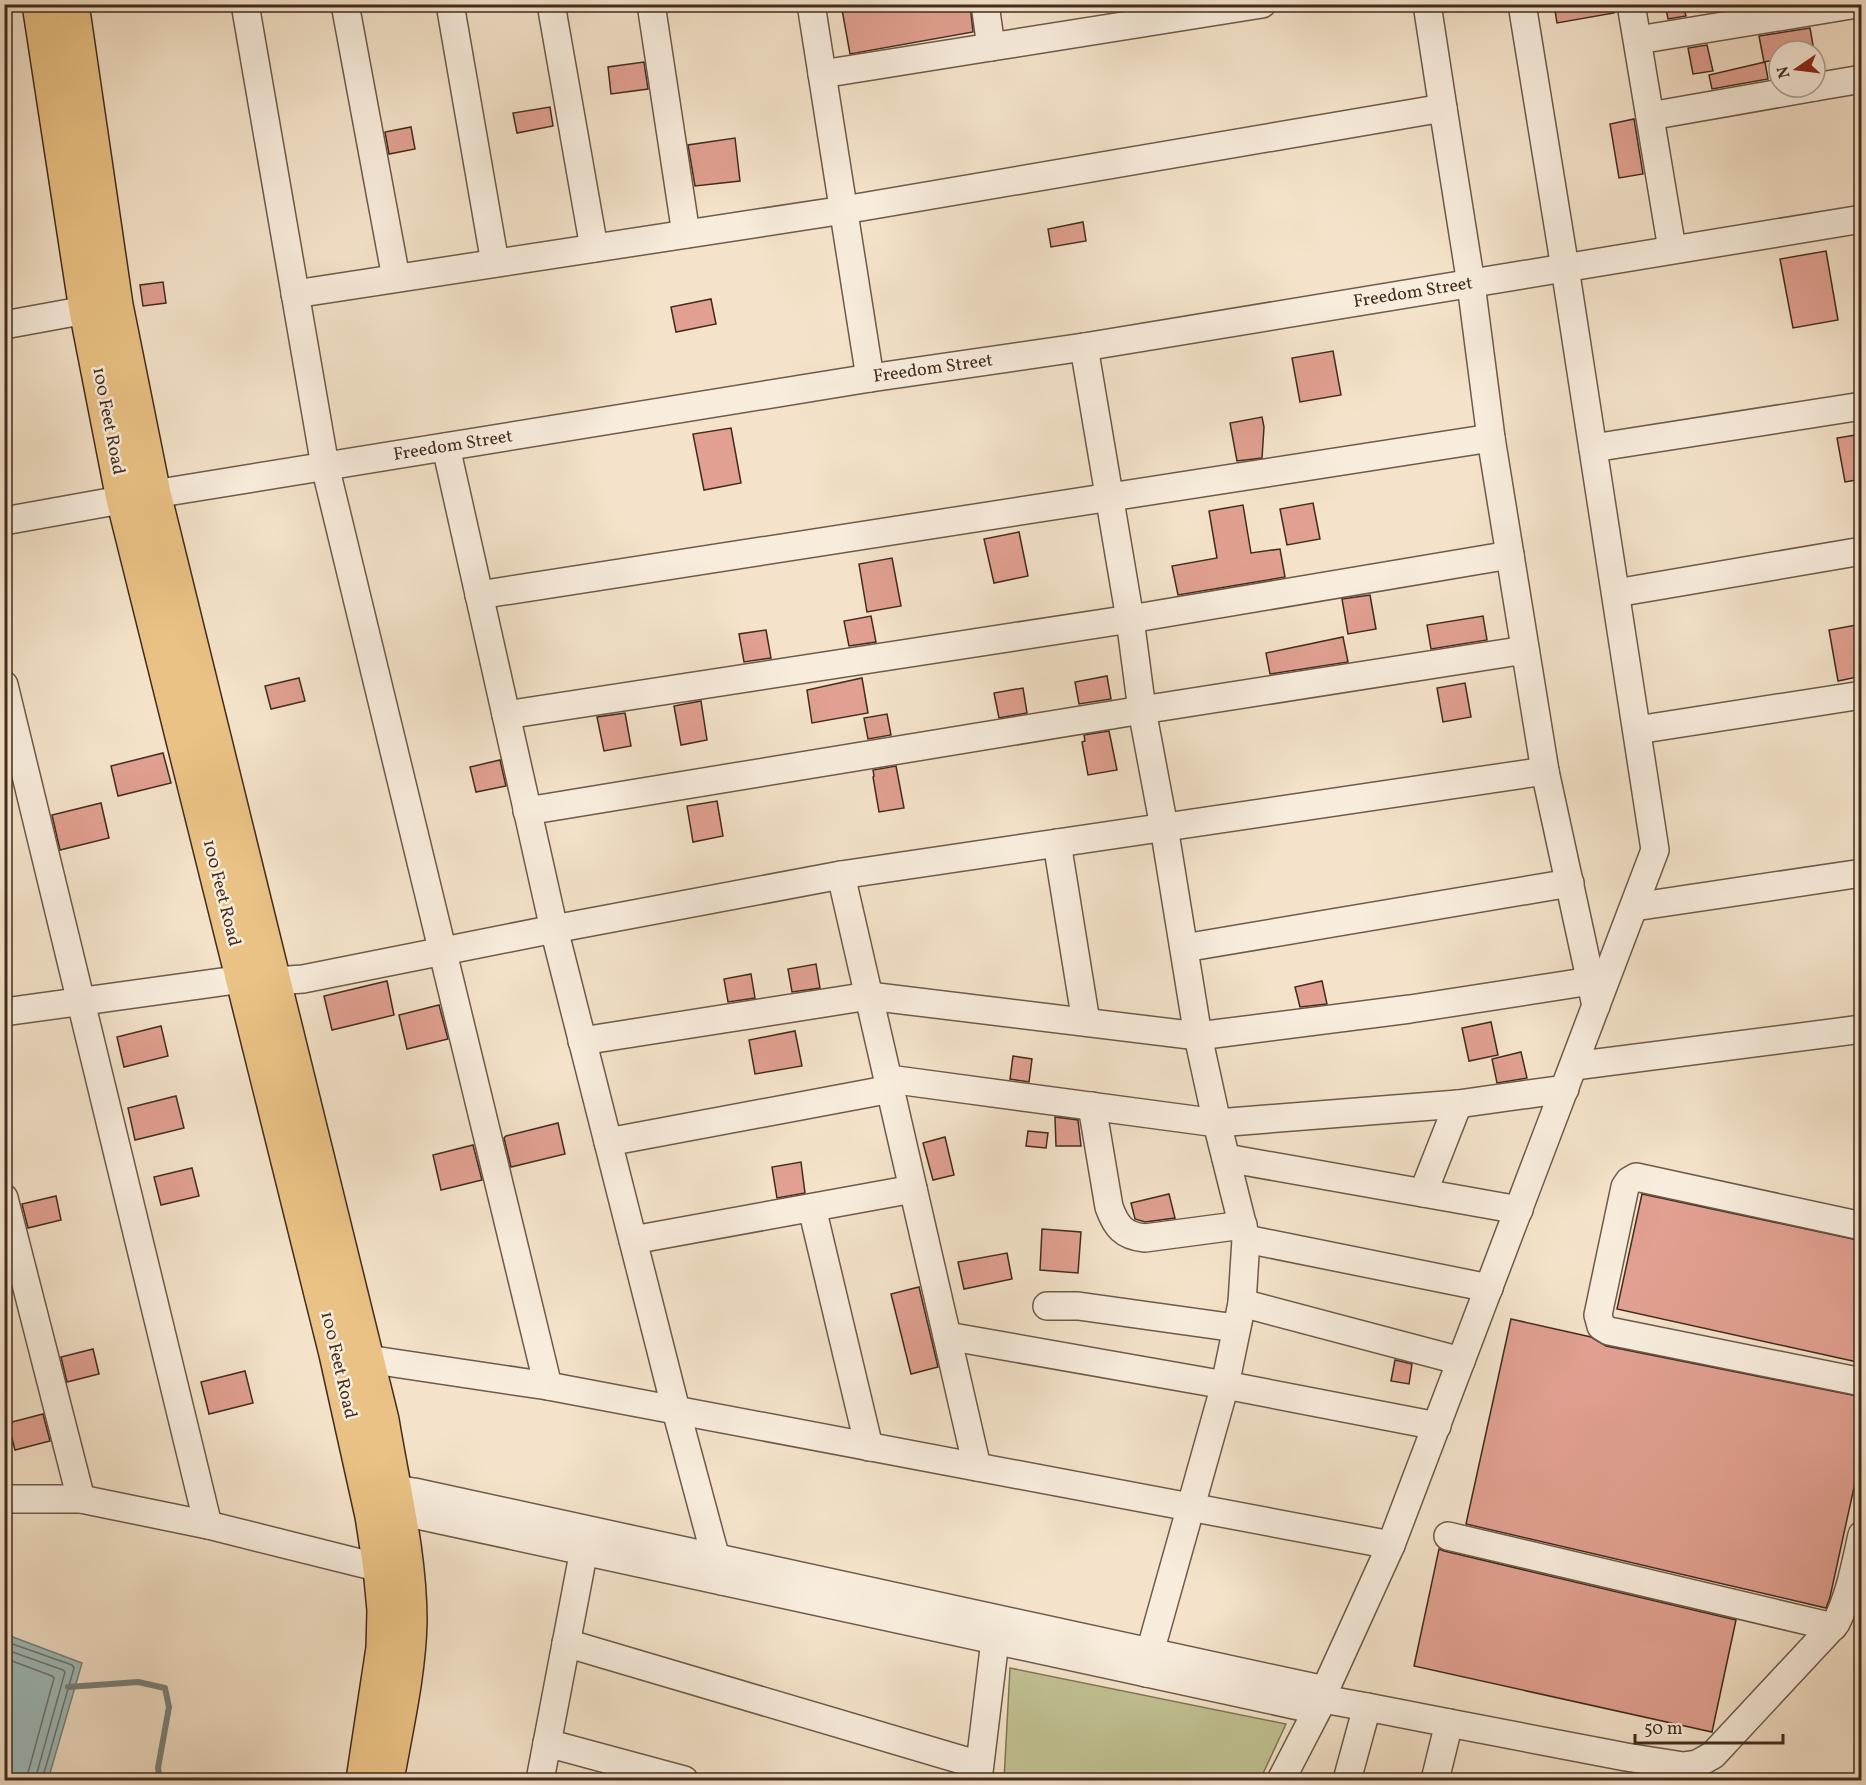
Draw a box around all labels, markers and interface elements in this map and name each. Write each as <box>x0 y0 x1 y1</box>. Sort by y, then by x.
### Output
north arrow <box>1767 39 1827 99</box>
text: N <box>1772 63 1796 80</box>
street label: Freedom Street <box>1351 271 1475 315</box>
street label: Freedom Street <box>872 348 994 390</box>
street label: 100 Feet Road <box>85 365 131 477</box>
street label: Freedom Street <box>391 424 515 468</box>
street label: 100 Feet Road <box>196 837 246 949</box>
street label: 100 Feet Road <box>314 1309 362 1421</box>
scale bar <box>1635 1707 1784 1745</box>
text: 50 m <box>1644 1717 1683 1742</box>

